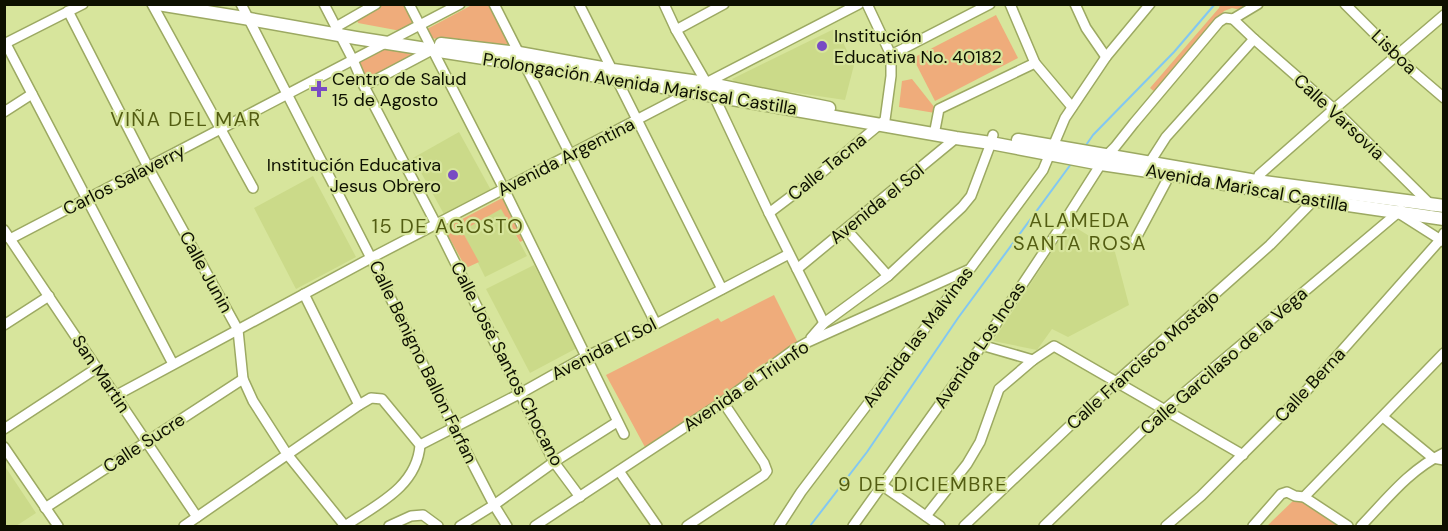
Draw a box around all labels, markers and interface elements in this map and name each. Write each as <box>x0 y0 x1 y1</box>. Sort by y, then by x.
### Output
place label: Institución Educativa No. 40182 <box>834 24 1002 69</box>
street label: Lisboa <box>1366 24 1422 80</box>
marker: Institución Educativa No. 40182 <box>815 39 829 53</box>
street label: Prolongación Avenida Mariscal Castilla <box>481 47 799 121</box>
place label: Centro de Salud 15 de Agosto <box>332 67 466 112</box>
street label: Calle Varsovia <box>1288 69 1390 165</box>
marker: Centro de Salud 15 de Agosto <box>310 80 328 98</box>
district label: VIÑA DEL MAR <box>110 106 262 132</box>
street label: Avenida Argentina <box>493 112 639 202</box>
street label: Calle Tacna <box>783 128 871 206</box>
street label: Carlos Salaverry <box>59 139 189 221</box>
place label: Institución Educativa Jesus Obrero <box>267 153 441 198</box>
street label: Avenida el Sol <box>825 158 929 250</box>
street label: Avenida Mariscal Castilla <box>1144 158 1350 218</box>
marker: Institución Educativa Jesus Obrero <box>446 168 460 182</box>
district label: ALAMEDA SANTA ROSA <box>1013 207 1147 256</box>
district label: 15 DE AGOSTO <box>372 213 524 239</box>
street label: Calle Junin <box>174 227 238 317</box>
street label: Calle Benigno Ballon Farfan <box>363 256 483 468</box>
street label: Calle José Santos Chocano <box>445 258 569 470</box>
street label: Avenida las Malvinas <box>857 262 979 412</box>
street label: Avenida Los Incas <box>929 277 1031 413</box>
street label: Calle Garcilaso de la Vega <box>1135 282 1313 440</box>
street label: Calle Francisco Mostajo <box>1061 285 1225 435</box>
street label: Avenida El Sol <box>547 312 661 386</box>
street label: San Martin <box>66 331 136 417</box>
street label: Avenida el Triunfo <box>678 335 814 437</box>
street label: Calle Berna <box>1269 343 1351 427</box>
street label: Calle Sucre <box>98 408 190 478</box>
district label: 9 DE DICIEMBRE <box>838 471 1008 497</box>

